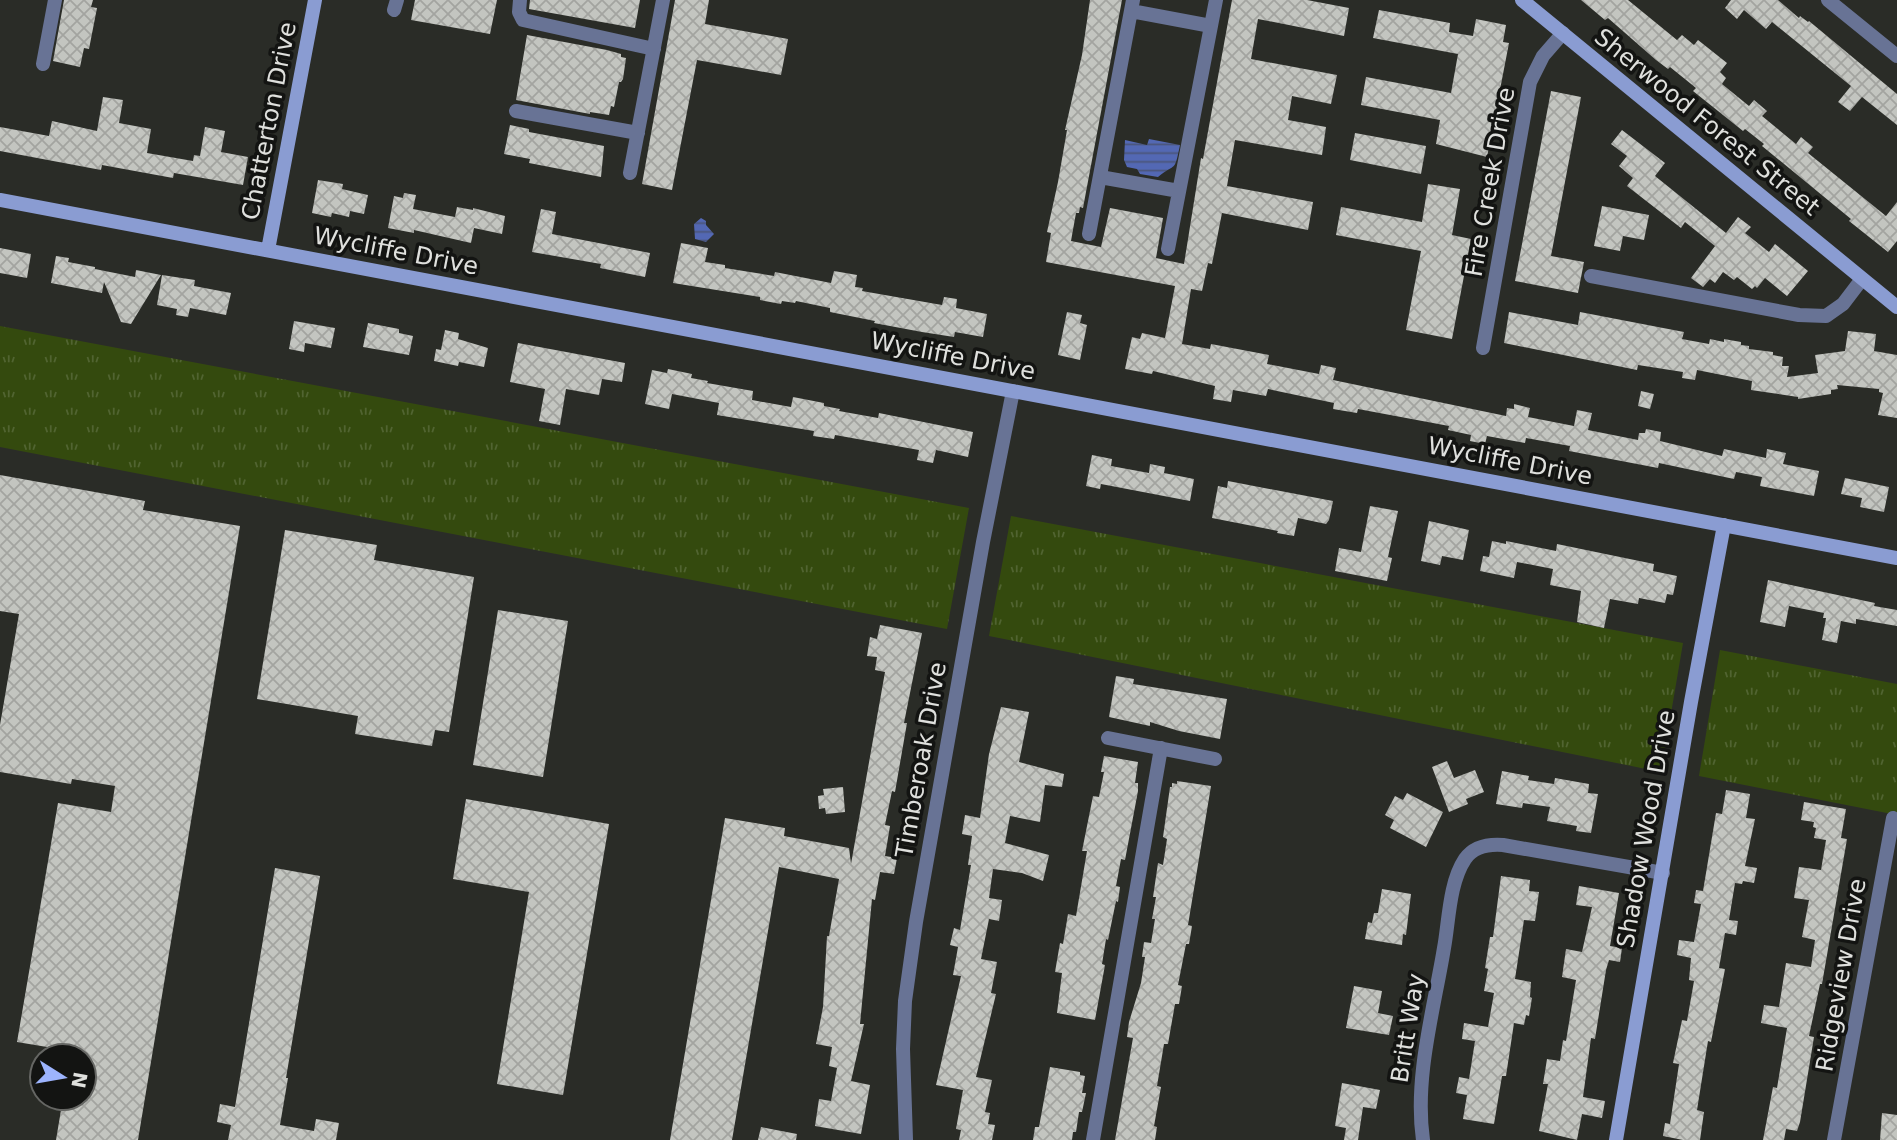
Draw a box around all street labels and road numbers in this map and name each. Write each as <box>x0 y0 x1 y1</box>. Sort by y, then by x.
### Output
street label: Chatterton Drive <box>236 20 302 222</box>
street label: Sherwood Forest Street <box>1589 23 1825 221</box>
street label: Fire Creek Drive <box>1460 85 1520 279</box>
street label: Wycliffe Drive <box>311 221 481 281</box>
street label: Wycliffe Drive <box>868 326 1038 386</box>
street label: Wycliffe Drive <box>1425 431 1595 491</box>
street label: Timberoak Drive <box>890 660 952 861</box>
street label: Shadow Wood Drive <box>1611 708 1681 950</box>
street label: Ridgeview Drive <box>1810 876 1872 1074</box>
street label: Britt Way <box>1386 971 1430 1085</box>

